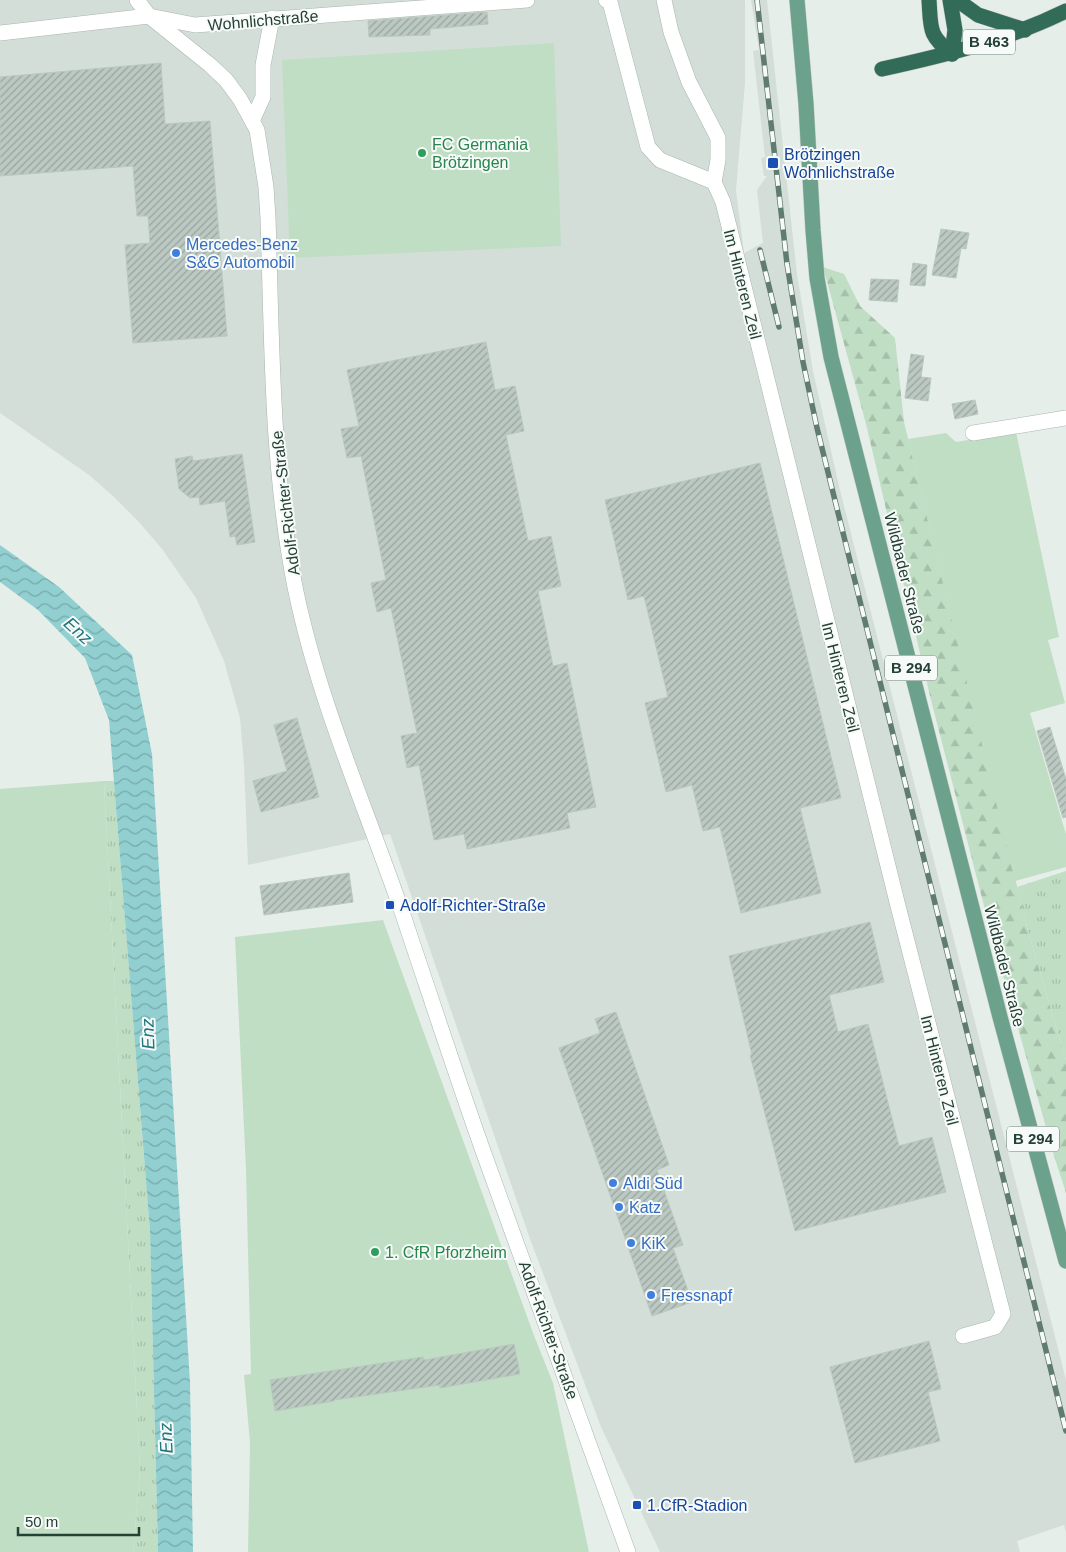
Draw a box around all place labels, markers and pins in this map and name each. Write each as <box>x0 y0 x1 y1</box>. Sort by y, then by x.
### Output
place label: FC Germania Brötzingen <box>432 136 528 171</box>
place label: Brötzingen Wohnlichstraße <box>784 146 895 181</box>
marker: FC Germania Brötzingen <box>416 147 428 159</box>
marker: Brötzingen Wohnlichstraße <box>766 156 780 170</box>
place label: Mercedes-Benz S&G Automobil <box>186 236 298 271</box>
marker: Mercedes-Benz S&G Automobil <box>170 247 182 259</box>
place label: Adolf-Richter-Straße <box>400 897 546 914</box>
marker: Adolf-Richter-Straße <box>384 899 396 911</box>
place label: Aldi Süd <box>623 1175 683 1192</box>
marker: Aldi Süd <box>607 1177 619 1189</box>
place label: Katz <box>629 1199 661 1216</box>
marker: Katz <box>613 1201 625 1213</box>
place label: KiK <box>641 1235 666 1252</box>
marker: KiK <box>625 1237 637 1249</box>
place label: 1. CfR Pforzheim <box>385 1244 507 1261</box>
marker: 1. CfR Pforzheim <box>369 1246 381 1258</box>
place label: Fressnapf <box>661 1287 733 1304</box>
marker: Fressnapf <box>645 1289 657 1301</box>
place label: 1.CfR-Stadion <box>647 1497 748 1514</box>
marker: 1.CfR-Stadion <box>631 1499 643 1511</box>

